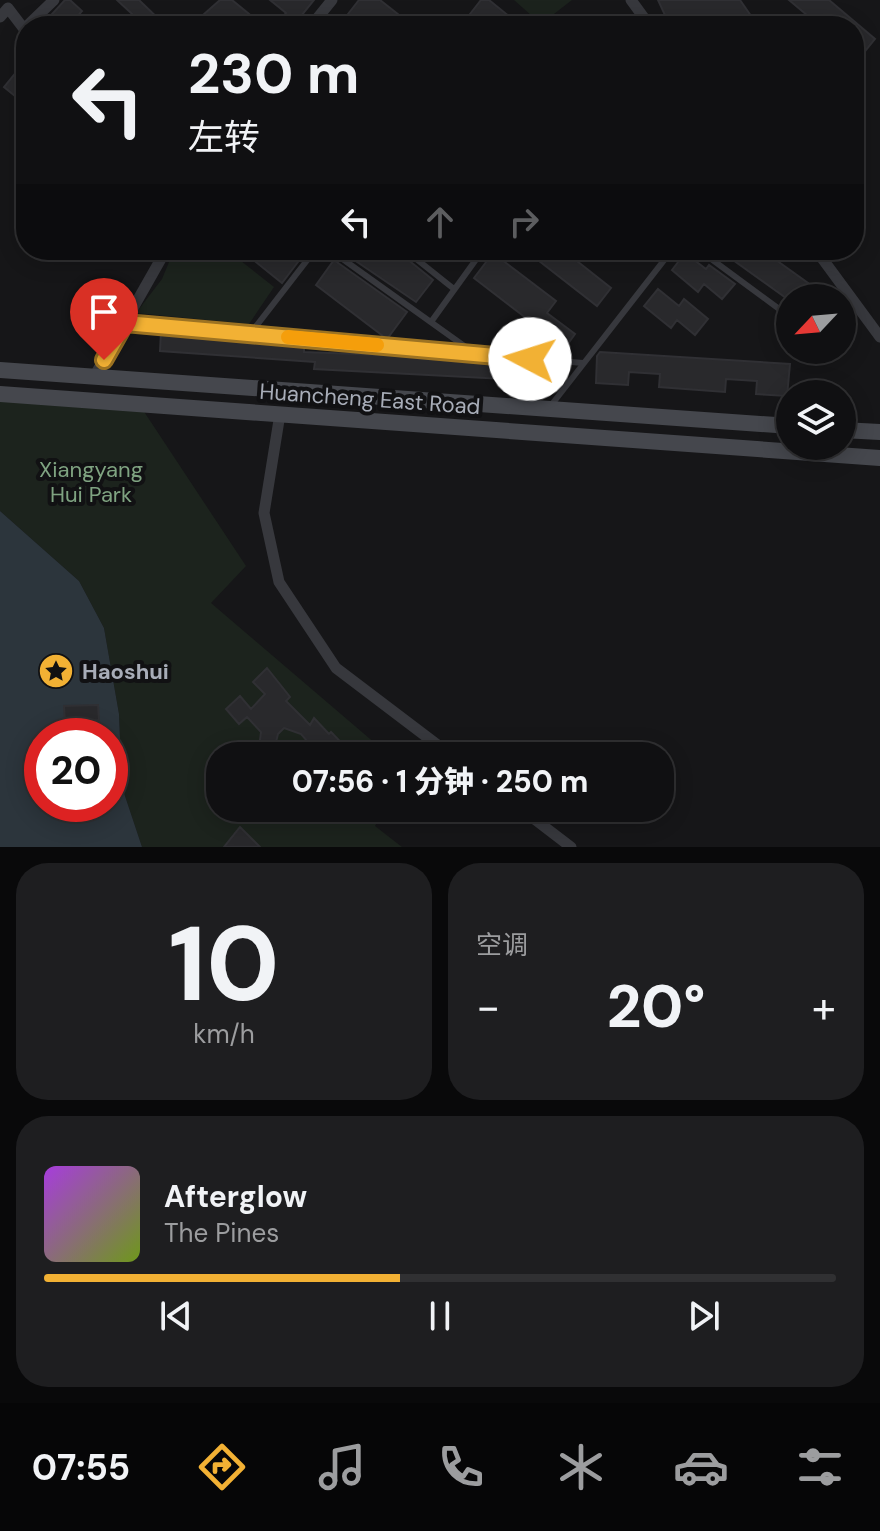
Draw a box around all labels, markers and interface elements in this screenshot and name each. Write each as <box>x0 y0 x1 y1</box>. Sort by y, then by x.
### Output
text: 230 m <box>188 37 359 110</box>
icon: left <box>56 48 160 152</box>
text: 左转 <box>188 114 260 161</box>
icon: left <box>334 200 378 244</box>
icon: ahead <box>418 200 462 244</box>
icon: right <box>502 200 546 244</box>
pin <box>70 278 138 360</box>
north arrow <box>776 284 856 364</box>
map controls <box>776 284 856 460</box>
icon: arrive <box>82 290 126 334</box>
position arrow <box>488 317 572 401</box>
street label: Huancheng East Road <box>259 377 481 421</box>
button: layers <box>776 380 856 460</box>
park label: Xiangyang Hui Park <box>39 455 143 509</box>
place icon: Haoshui <box>37 652 75 690</box>
place label: Haoshui <box>82 657 169 686</box>
speed limit sign: 20 <box>24 718 128 822</box>
text: 07:56 · 1 分钟 · 250 m <box>292 762 588 801</box>
text: 10 <box>168 897 280 1032</box>
text: 空调 <box>476 928 528 962</box>
text: 20° <box>607 967 705 1046</box>
text: − <box>476 978 500 1036</box>
text: + <box>812 978 836 1036</box>
text: km/h <box>193 1017 255 1051</box>
text: Afterglow <box>164 1177 307 1216</box>
text: The Pines <box>164 1216 279 1250</box>
icon: previous <box>154 1294 198 1338</box>
icon: pause <box>418 1294 462 1338</box>
icon: next <box>682 1294 726 1338</box>
icon: directions <box>194 1439 250 1495</box>
icon: music <box>314 1439 370 1495</box>
icon: phone <box>433 1439 489 1495</box>
icon: climate <box>553 1439 609 1495</box>
icon: car <box>673 1439 729 1495</box>
icon: filters <box>792 1439 848 1495</box>
text: 07:55 <box>32 1444 130 1491</box>

